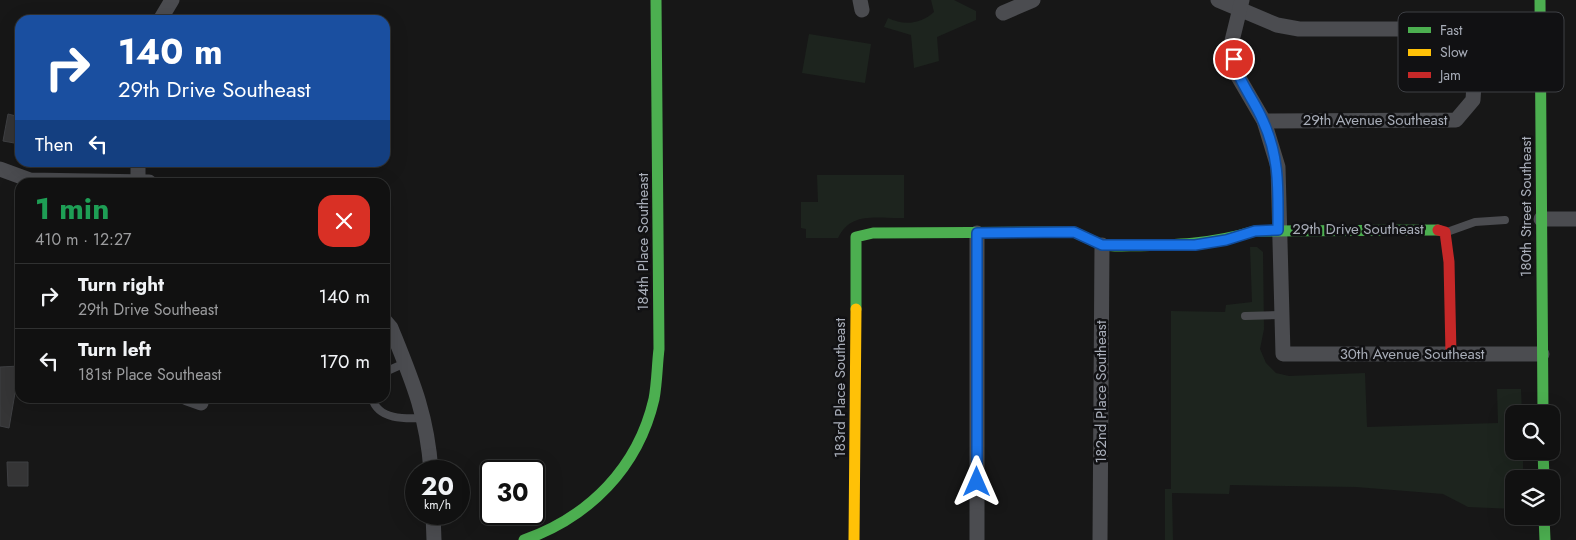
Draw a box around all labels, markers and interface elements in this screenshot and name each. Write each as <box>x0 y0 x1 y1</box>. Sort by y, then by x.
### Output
legend <box>1398 12 1564 92</box>
text: Fast <box>1440 20 1463 40</box>
text: 140 m <box>118 27 223 77</box>
icon: right <box>35 35 100 100</box>
pin <box>1213 38 1255 80</box>
text: Slow <box>1440 42 1468 62</box>
icon: arrive <box>1220 45 1248 73</box>
text: Jam <box>1438 65 1461 85</box>
text: 29th Drive Southeast <box>118 73 311 105</box>
street label: 29th Avenue Southeast <box>1303 109 1448 131</box>
icon: left <box>84 130 112 158</box>
text: Then <box>35 131 74 158</box>
street label: 180th Street Southeast <box>1515 136 1537 277</box>
street label: 184th Place Southeast <box>632 172 654 311</box>
text: 1 min <box>35 187 109 230</box>
button: close <box>318 195 370 247</box>
street label: 29th Drive Southeast <box>1292 218 1424 240</box>
text: 410 m · 12:27 <box>35 228 131 251</box>
text: Turn right <box>78 271 164 298</box>
icon: right <box>35 282 63 310</box>
text: 140 m <box>318 283 370 310</box>
text: 29th Drive Southeast <box>78 298 218 321</box>
street label: 183rd Place Southeast <box>829 318 851 458</box>
street label: 182nd Place Southeast <box>1090 320 1112 464</box>
text: Turn left <box>78 336 151 363</box>
street label: 30th Avenue Southeast <box>1340 343 1485 365</box>
icon: left <box>35 347 63 375</box>
text: 170 m <box>320 348 370 375</box>
text: 181st Place Southeast <box>78 363 221 386</box>
map controls <box>1505 405 1560 525</box>
button: search <box>1505 405 1560 460</box>
position arrow <box>950 455 1002 507</box>
speed limit sign: 30 <box>480 460 545 525</box>
text: 20 <box>421 468 454 504</box>
button: layers <box>1505 470 1560 525</box>
text: km/h <box>424 496 451 514</box>

